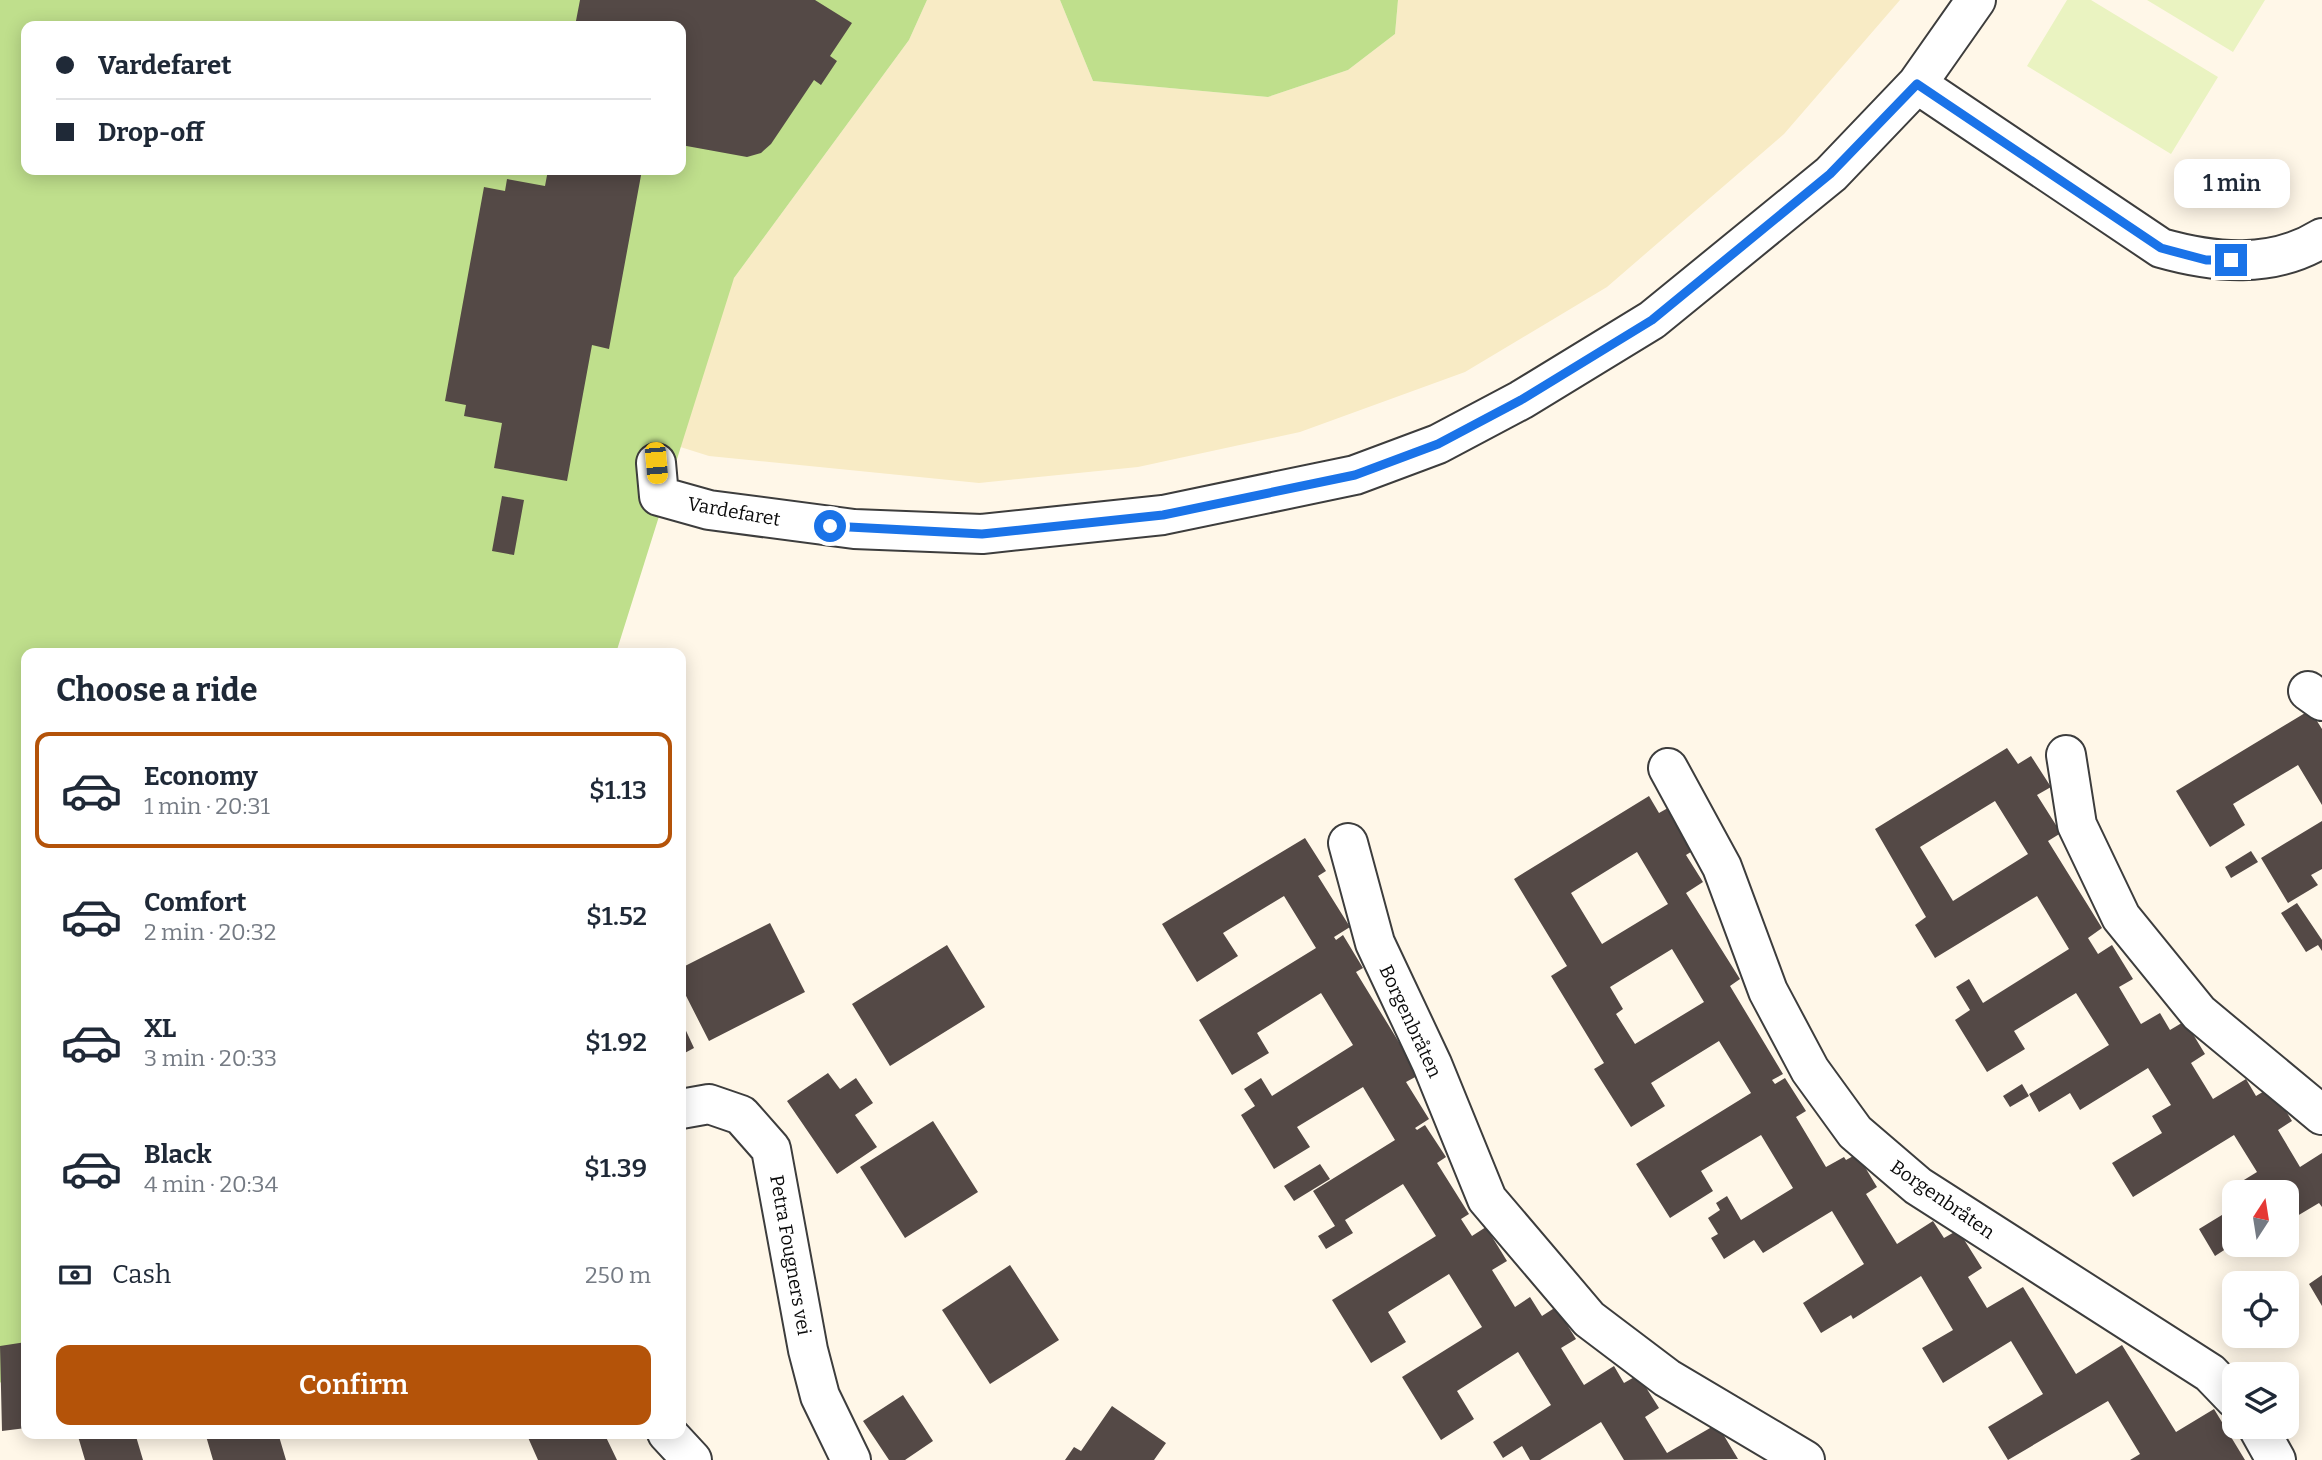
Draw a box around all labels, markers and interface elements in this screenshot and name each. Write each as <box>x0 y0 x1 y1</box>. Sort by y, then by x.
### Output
text: Vardefaret <box>98 50 231 81</box>
text: Drop-off <box>98 117 204 148</box>
callout: 1 min <box>2173 159 2289 208</box>
text: 1 min <box>2203 169 2261 197</box>
route end <box>2215 244 2247 276</box>
car <box>644 441 669 485</box>
street label: Vardefaret <box>686 492 782 531</box>
route start <box>814 510 846 542</box>
text: Choose a ride <box>56 671 257 709</box>
icon: car <box>60 759 123 822</box>
text: Economy <box>144 761 258 792</box>
text: $1.13 <box>589 775 647 806</box>
text: 1 min · 20:31 <box>144 792 270 820</box>
icon: car <box>60 885 123 948</box>
text: Comfort <box>144 887 247 918</box>
text: $1.52 <box>586 901 647 932</box>
text: 2 min · 20:32 <box>144 918 276 946</box>
street label: Borgenbråten <box>1374 961 1447 1081</box>
icon: car <box>60 1011 123 1074</box>
text: XL <box>144 1013 176 1044</box>
text: $1.92 <box>585 1027 647 1058</box>
text: 3 min · 20:33 <box>144 1044 277 1072</box>
icon: car <box>60 1137 123 1200</box>
text: Black <box>144 1139 212 1170</box>
text: $1.39 <box>584 1153 647 1184</box>
street label: Borgenbråten <box>1886 1155 1999 1244</box>
text: 4 min · 20:34 <box>144 1170 278 1198</box>
street label: Petra Fougners vei <box>765 1173 816 1337</box>
north arrow <box>2222 1180 2300 1256</box>
map controls <box>2222 1180 2299 1439</box>
icon: cash <box>56 1256 94 1294</box>
text: Cash <box>112 1259 171 1290</box>
text: 250 m <box>585 1261 651 1289</box>
button: locate <box>2222 1271 2299 1348</box>
button: Confirm <box>56 1345 651 1425</box>
button: layers <box>2222 1362 2299 1439</box>

